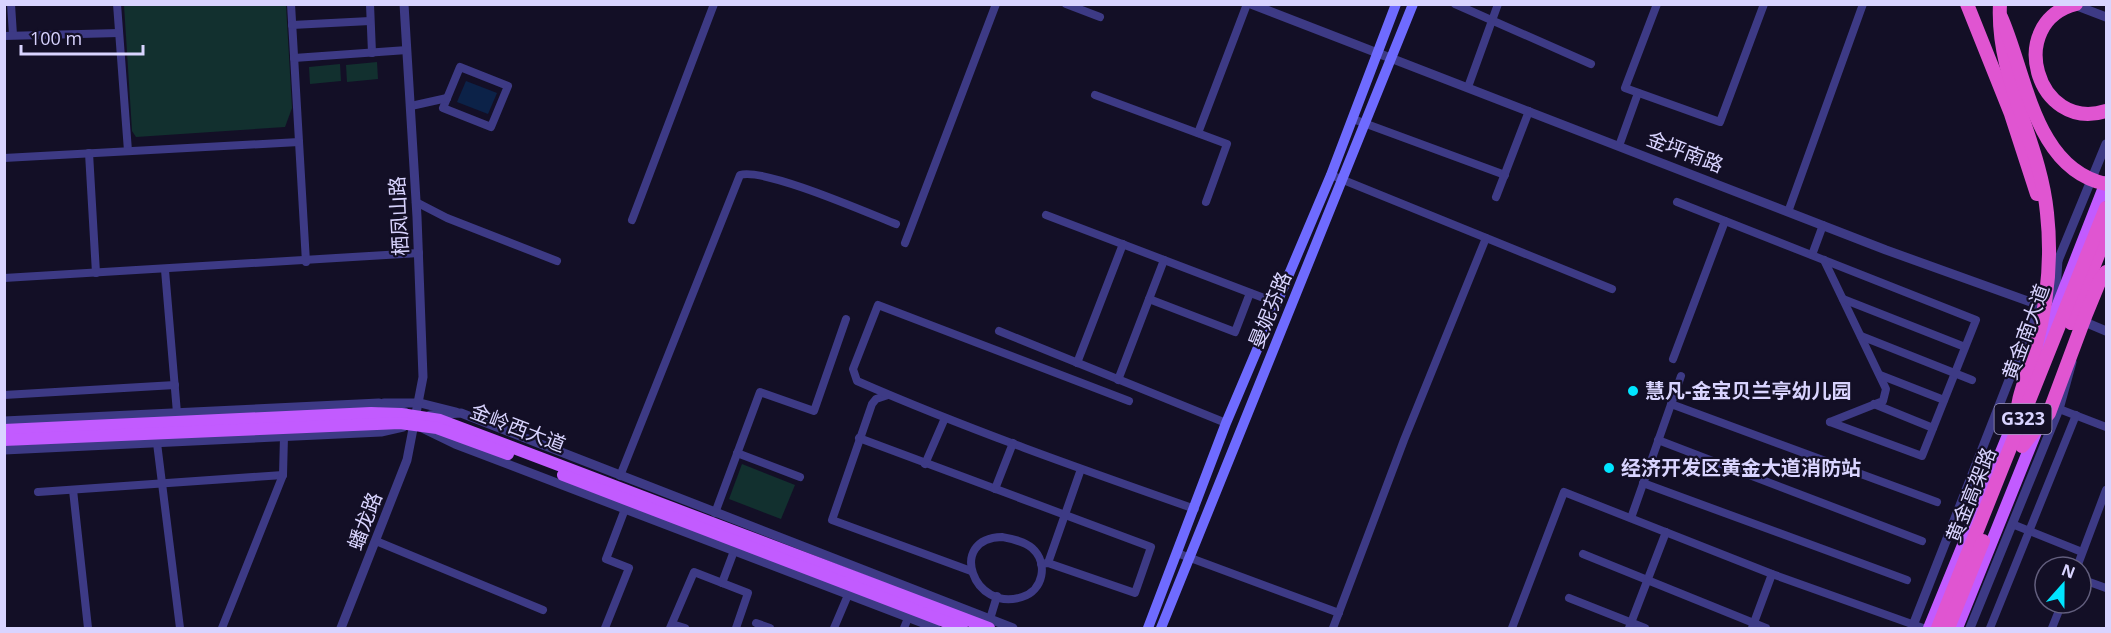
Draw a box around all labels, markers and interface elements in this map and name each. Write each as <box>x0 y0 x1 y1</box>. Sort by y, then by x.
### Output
scale bar <box>21 18 142 56</box>
text: 100 m <box>30 26 82 50</box>
street label: 金坪南路 <box>1643 125 1727 178</box>
street label: 栖凤山路 <box>383 175 414 257</box>
street label: 曼妮芬路 <box>1242 268 1297 352</box>
street label: 黄金南大道 <box>1996 280 2055 383</box>
place label: 慧凡-金宝贝兰亭幼儿园 <box>1645 377 1851 404</box>
marker: 慧凡-金宝贝兰亭幼儿园 <box>1626 384 1640 398</box>
street label: 金岭西大道 <box>467 397 570 458</box>
road number: G323 <box>1994 404 2052 434</box>
street label: 黄金高架路 <box>1939 443 2002 546</box>
place label: 经济开发区黄金大道消防站 <box>1621 454 1861 481</box>
marker: 经济开发区黄金大道消防站 <box>1602 461 1616 475</box>
street label: 蟠龙路 <box>341 488 388 554</box>
north arrow <box>2033 555 2093 615</box>
text: N <box>2058 558 2078 584</box>

